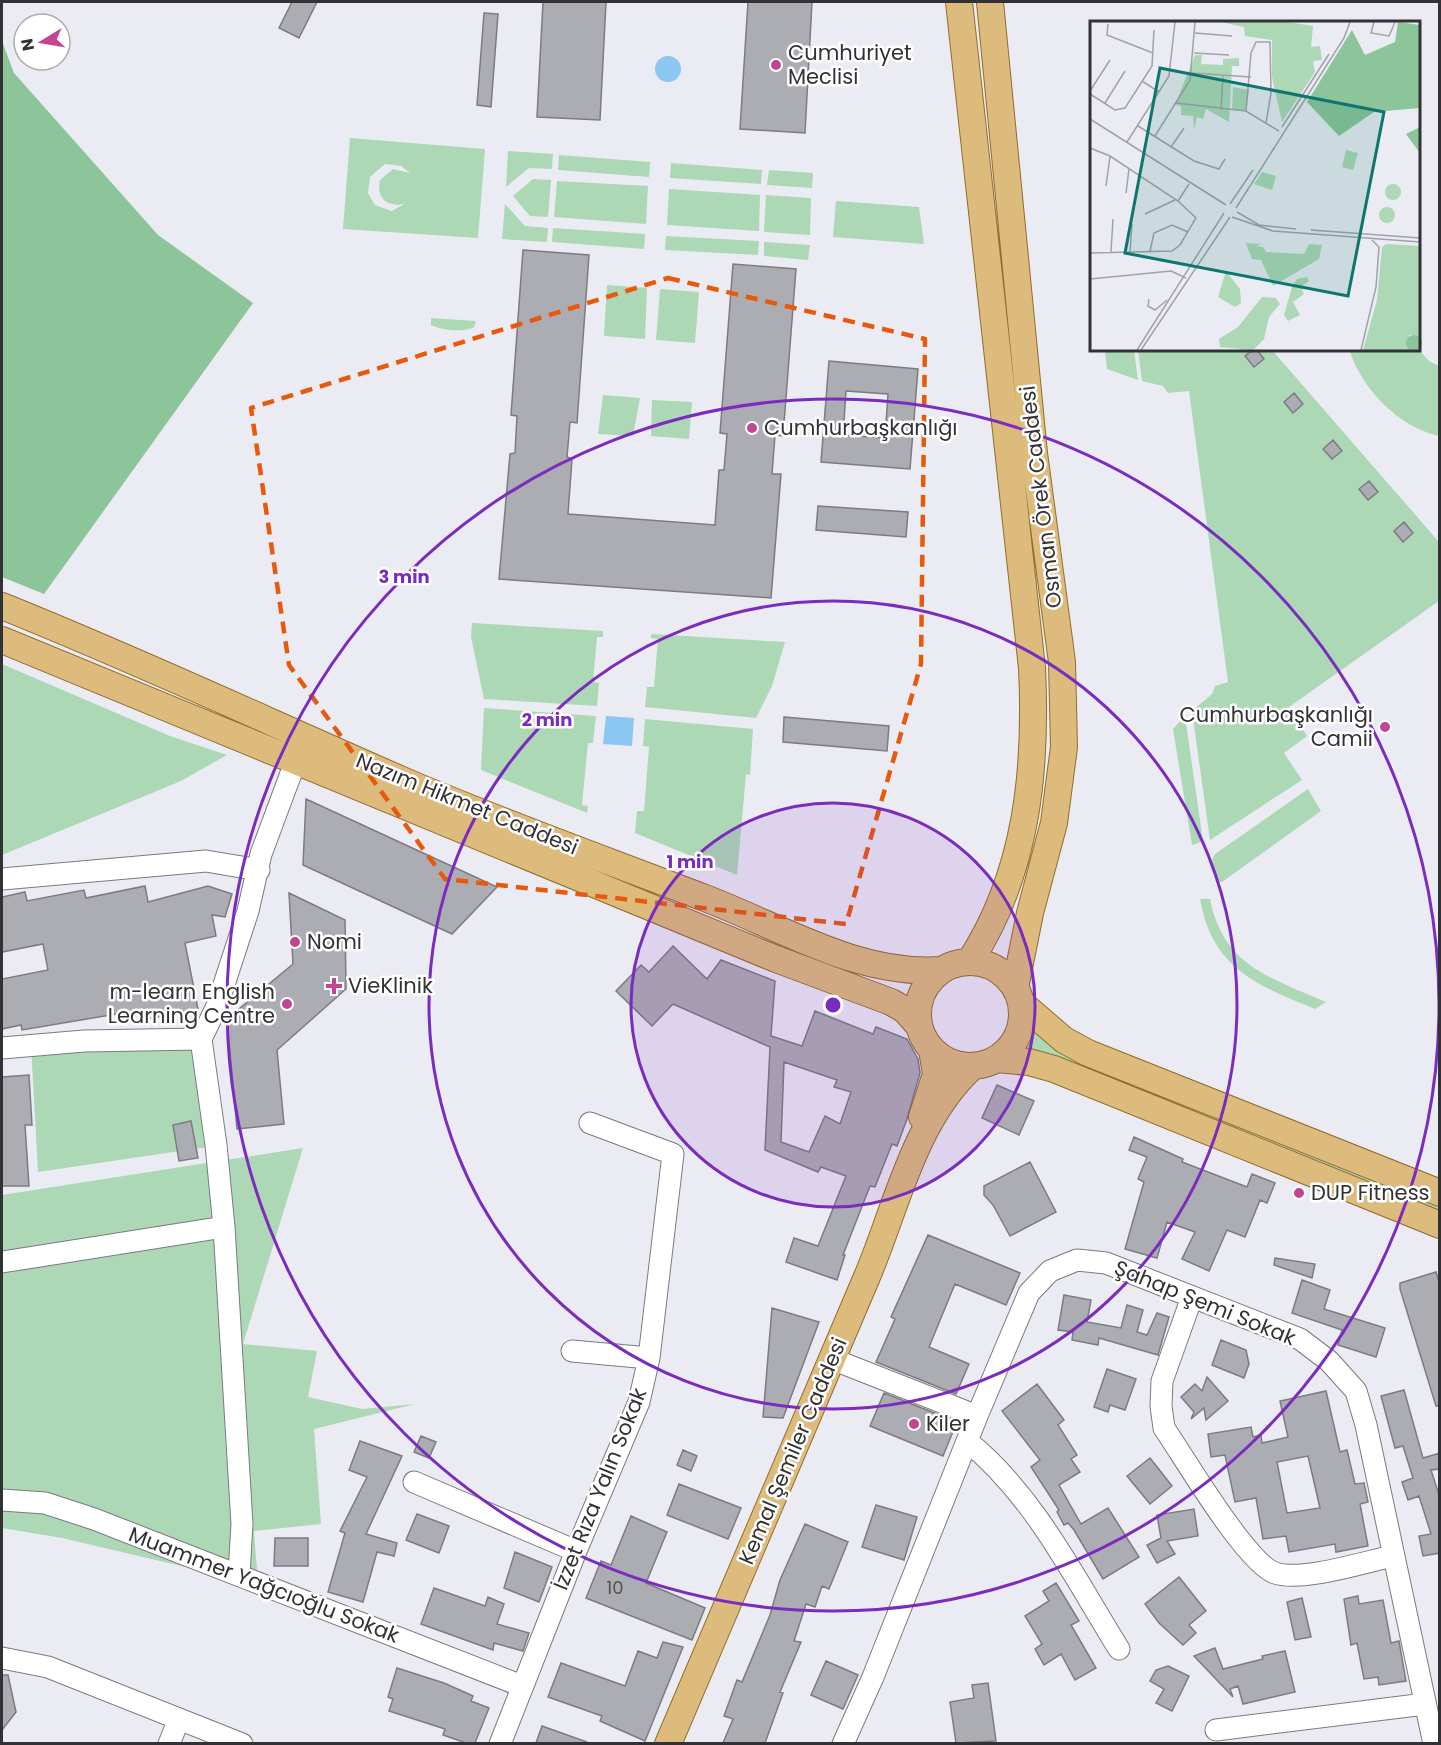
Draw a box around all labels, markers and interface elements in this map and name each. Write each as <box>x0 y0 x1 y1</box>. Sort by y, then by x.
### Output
north arrow <box>12 12 72 72</box>
inset map <box>1090 21 1420 351</box>
text: N <box>15 37 40 53</box>
place label: Cumhuriyet Meclisi <box>788 38 912 91</box>
marker: Cumhuriyet Meclisi <box>769 58 783 72</box>
street label: Osman Örek Caddesi <box>1012 384 1069 610</box>
place label: Cumhurbaşkanlığı <box>764 413 958 442</box>
marker: Cumhurbaşkanlığı <box>745 421 759 435</box>
text: 3 min <box>378 564 430 589</box>
place label: Cumhurbaşkanlığı Camii <box>1180 700 1373 753</box>
text: 2 min <box>522 707 572 732</box>
marker: Cumhurbaşkanlığı Camii <box>1378 720 1392 734</box>
street label: Nazım Hikmet Caddesi <box>352 746 583 861</box>
text: 1 min <box>666 849 714 874</box>
place label: Nomi <box>307 927 362 956</box>
marker: Nomi <box>288 935 302 949</box>
place label: VieKlinik <box>348 971 433 1000</box>
place label: m-learn English Learning Centre <box>108 977 275 1030</box>
marker: VieKlinik <box>325 977 343 995</box>
centre of rings <box>823 995 843 1015</box>
marker: m-learn English Learning Centre <box>280 997 294 1011</box>
place label: DUP Fitness <box>1311 1178 1430 1207</box>
marker: DUP Fitness <box>1292 1186 1306 1200</box>
street label: Şahap Şemi Sokak <box>1110 1253 1300 1352</box>
street label: Kemal Şemiler Caddesi <box>732 1333 854 1569</box>
street label: İzzet Rıza Yalın Sokak <box>546 1383 653 1594</box>
place label: Kiler <box>926 1409 970 1438</box>
marker: Kiler <box>907 1417 921 1431</box>
street label: Muammer Yağcıoğlu Sokak <box>125 1519 404 1650</box>
house number: 10 <box>606 1575 624 1600</box>

